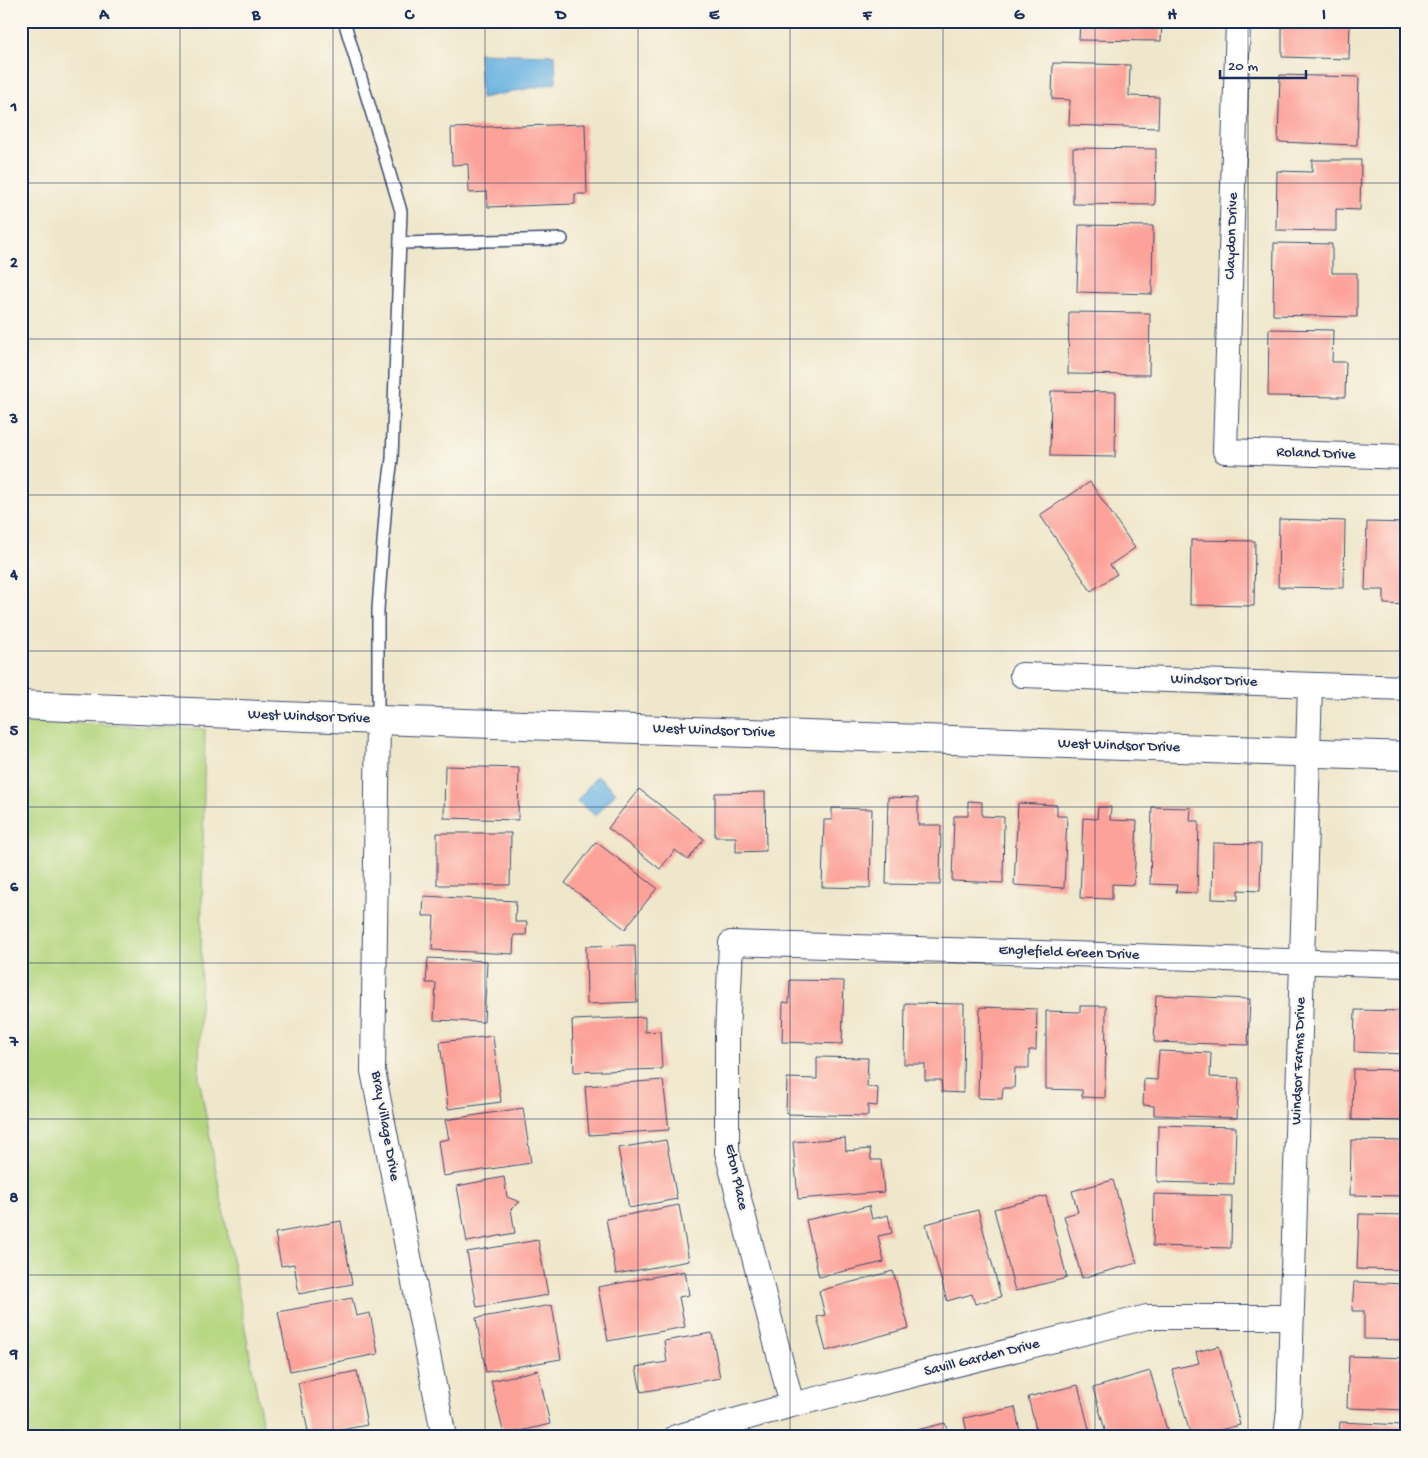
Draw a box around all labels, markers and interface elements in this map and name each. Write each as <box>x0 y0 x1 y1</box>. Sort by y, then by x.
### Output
text: A <box>98 7 110 26</box>
text: B <box>251 7 261 26</box>
text: C <box>404 7 415 26</box>
text: D <box>554 7 567 26</box>
text: E <box>709 7 720 26</box>
text: F <box>862 7 873 26</box>
text: G <box>1014 7 1025 26</box>
text: H <box>1167 7 1177 26</box>
text: I <box>1322 7 1326 26</box>
scale bar <box>1220 48 1307 80</box>
text: 20 m <box>1228 58 1258 76</box>
text: 1 <box>10 99 17 118</box>
street label: Claydon Drive <box>1221 192 1243 280</box>
text: 2 <box>10 255 18 274</box>
text: 3 <box>9 411 18 430</box>
street label: Roland Drive <box>1276 444 1356 464</box>
text: 4 <box>9 567 18 586</box>
street label: Windsor Drive <box>1170 670 1258 692</box>
street label: West Windsor Drive <box>247 706 371 728</box>
street label: West Windsor Drive <box>652 720 776 742</box>
text: 5 <box>10 723 19 742</box>
street label: West Windsor Drive <box>1057 735 1181 757</box>
text: 6 <box>10 879 19 898</box>
street label: Englefield Green Drive <box>998 942 1140 964</box>
street label: Windsor Farms Drive <box>1288 997 1310 1125</box>
text: 7 <box>9 1034 19 1053</box>
street label: Bray Village Drive <box>366 1069 404 1183</box>
street label: Eton Place <box>720 1143 752 1212</box>
text: 8 <box>10 1190 19 1209</box>
street label: Savill Garden Drive <box>922 1335 1042 1381</box>
text: 9 <box>9 1346 18 1365</box>

